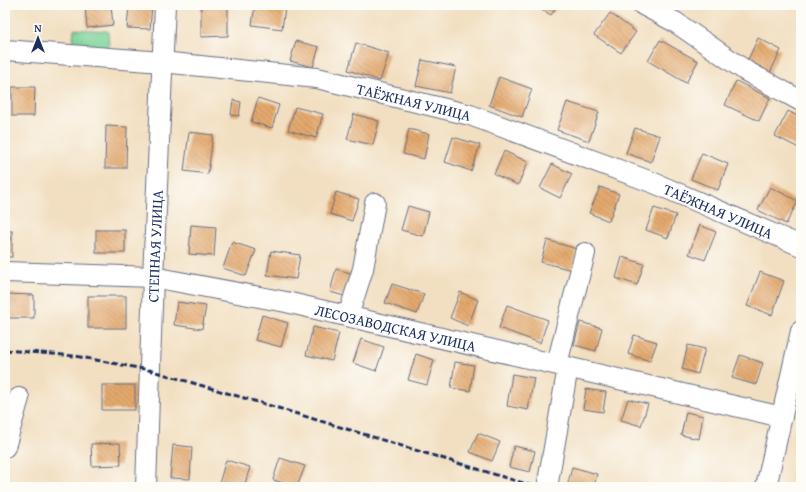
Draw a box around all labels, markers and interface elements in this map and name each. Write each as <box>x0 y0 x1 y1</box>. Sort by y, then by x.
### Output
north arrow <box>18 18 58 58</box>
text: N <box>34 20 42 36</box>
street label: ТАЁЖНАЯ УЛИЦА <box>354 77 473 125</box>
street label: ТАЁЖНАЯ УЛИЦА <box>660 178 776 243</box>
street label: СТЕПНАЯ УЛИЦА <box>142 189 167 303</box>
street label: ЛЕСОЗАВОДСКАЯ УЛИЦА <box>313 299 478 356</box>

